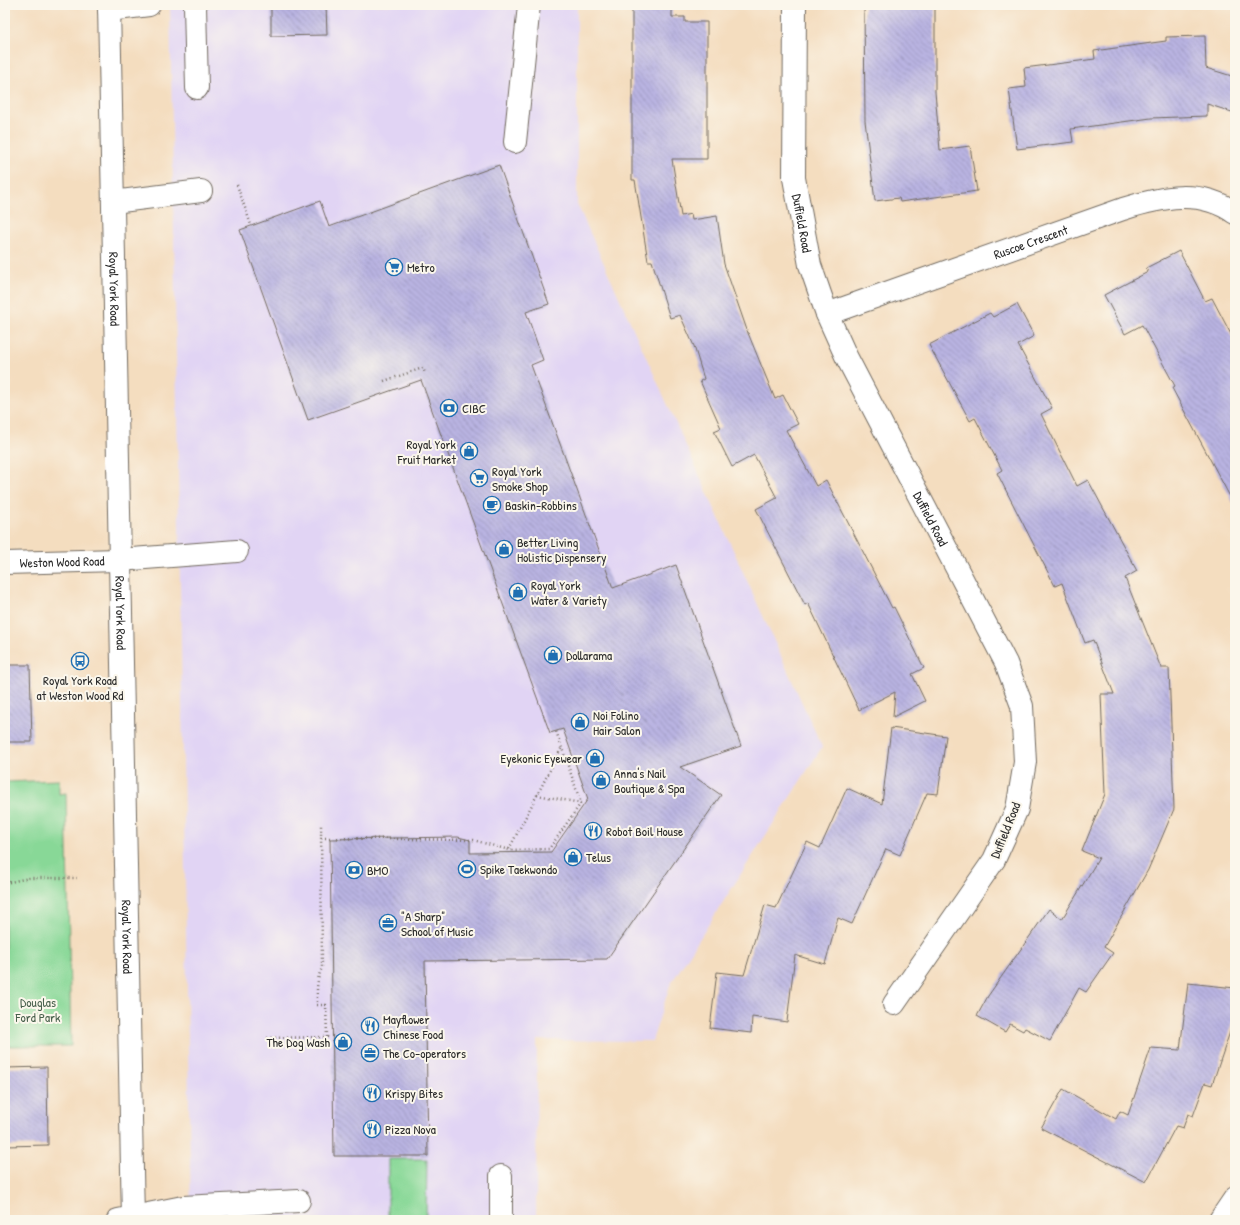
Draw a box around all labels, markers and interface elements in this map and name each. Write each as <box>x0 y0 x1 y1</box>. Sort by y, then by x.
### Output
street label: Duffield Road <box>788 192 817 254</box>
street label: Ruscoe Crescent <box>991 220 1071 263</box>
street label: Royal York Road <box>105 252 124 326</box>
supermarket icon: Metro <box>384 257 404 277</box>
place label: Metro <box>407 258 435 276</box>
bank icon: CIBC <box>439 398 459 418</box>
place label: CIBC <box>462 399 486 417</box>
place label: Royal York Fruit Market <box>397 435 457 468</box>
shop icon: Royal York Fruit Market <box>459 441 479 461</box>
place label: Royal York Smoke Shop <box>492 462 548 495</box>
supermarket icon: Royal York Smoke Shop <box>469 468 489 488</box>
street label: Duffield Road <box>909 488 953 549</box>
cafe icon: Baskin-Robbins <box>482 495 502 515</box>
place label: Baskin-Robbins <box>505 496 577 514</box>
place label: Better Living Holistic Dispensery <box>517 533 607 566</box>
shop icon: Better Living Holistic Dispensery <box>494 539 514 559</box>
street label: Weston Wood Road <box>19 551 105 572</box>
street label: Royal York Road <box>111 576 131 650</box>
place label: Royal York Water & Variety <box>531 576 608 609</box>
shop icon: Royal York Water & Variety <box>508 582 528 602</box>
shop icon: Dollarama <box>543 645 563 665</box>
place label: Dollarama <box>566 646 612 664</box>
bus stop icon: Royal York Road at Weston Wood Rd <box>70 651 90 671</box>
place label: Royal York Road at Weston Wood Rd <box>37 671 123 704</box>
place label: Noi Folino Hair Salon <box>593 706 641 739</box>
shop icon: Noi Folino Hair Salon <box>570 712 590 732</box>
shop icon: Eyekonic Eyewear <box>585 748 605 768</box>
place label: Eyekonic Eyewear <box>500 749 582 767</box>
place label: Anna's Nail Boutique & Spa <box>614 764 684 797</box>
shop icon: Anna's Nail Boutique & Spa <box>591 770 611 790</box>
street label: Duffield Road <box>986 799 1024 861</box>
restaurant icon: Robot Boil House <box>583 821 603 841</box>
place label: Robot Boil House <box>606 822 683 840</box>
shop icon: Telus <box>563 847 583 867</box>
place label: Telus <box>586 848 611 866</box>
sports icon: Spike Taekwondo <box>457 859 477 879</box>
bank icon: BMO <box>344 860 364 880</box>
place label: Spike Taekwondo <box>480 860 557 878</box>
place label: BMO <box>367 861 389 879</box>
street label: Royal York Road <box>118 900 137 974</box>
place label: "A Sharp" School of Music <box>401 907 473 940</box>
office icon: "A Sharp" School of Music <box>378 913 398 933</box>
park label: Douglas Ford Park <box>15 993 61 1026</box>
place label: Mayflower Chinese Food <box>383 1010 443 1043</box>
restaurant icon: Mayflower Chinese Food <box>360 1016 380 1036</box>
shop icon: The Dog Wash <box>333 1032 353 1052</box>
place label: The Dog Wash <box>267 1033 331 1051</box>
office icon: The Co-operators <box>360 1043 380 1063</box>
place label: The Co-operators <box>383 1044 466 1062</box>
restaurant icon: Krispy Bites <box>362 1083 382 1103</box>
place label: Krispy Bites <box>385 1084 443 1102</box>
restaurant icon: Pizza Nova <box>362 1119 382 1139</box>
place label: Pizza Nova <box>385 1120 436 1138</box>

